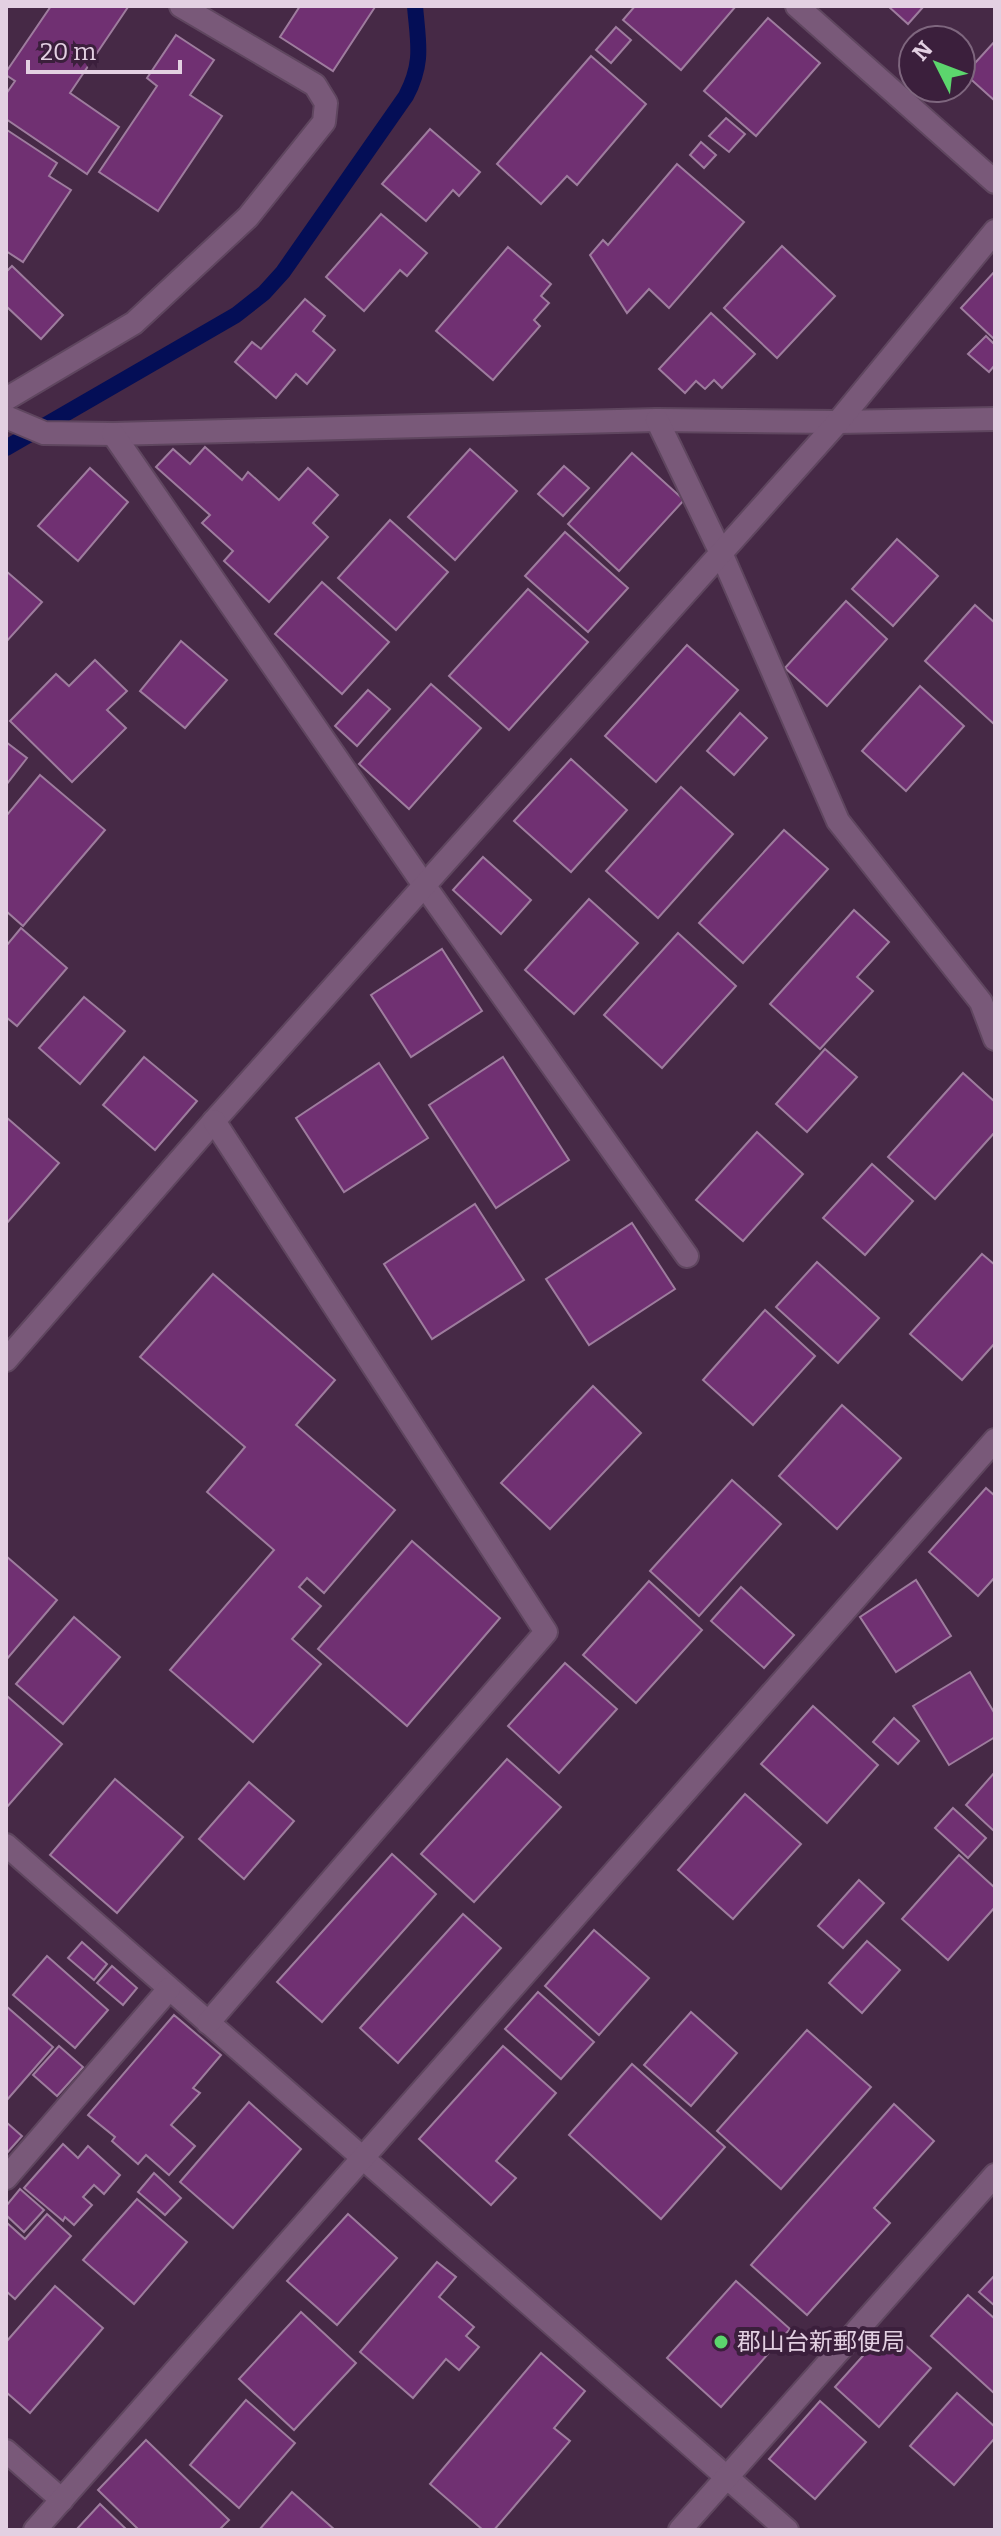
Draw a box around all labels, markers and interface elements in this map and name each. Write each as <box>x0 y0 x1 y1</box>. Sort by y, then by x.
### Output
scale bar <box>28 24 180 74</box>
north arrow <box>897 24 977 104</box>
text: N <box>907 36 938 66</box>
text: 20 m <box>40 38 96 66</box>
place label: 郡山台新郵便局 <box>737 2328 905 2356</box>
marker: 郡山台新郵便局 <box>712 2333 730 2351</box>

